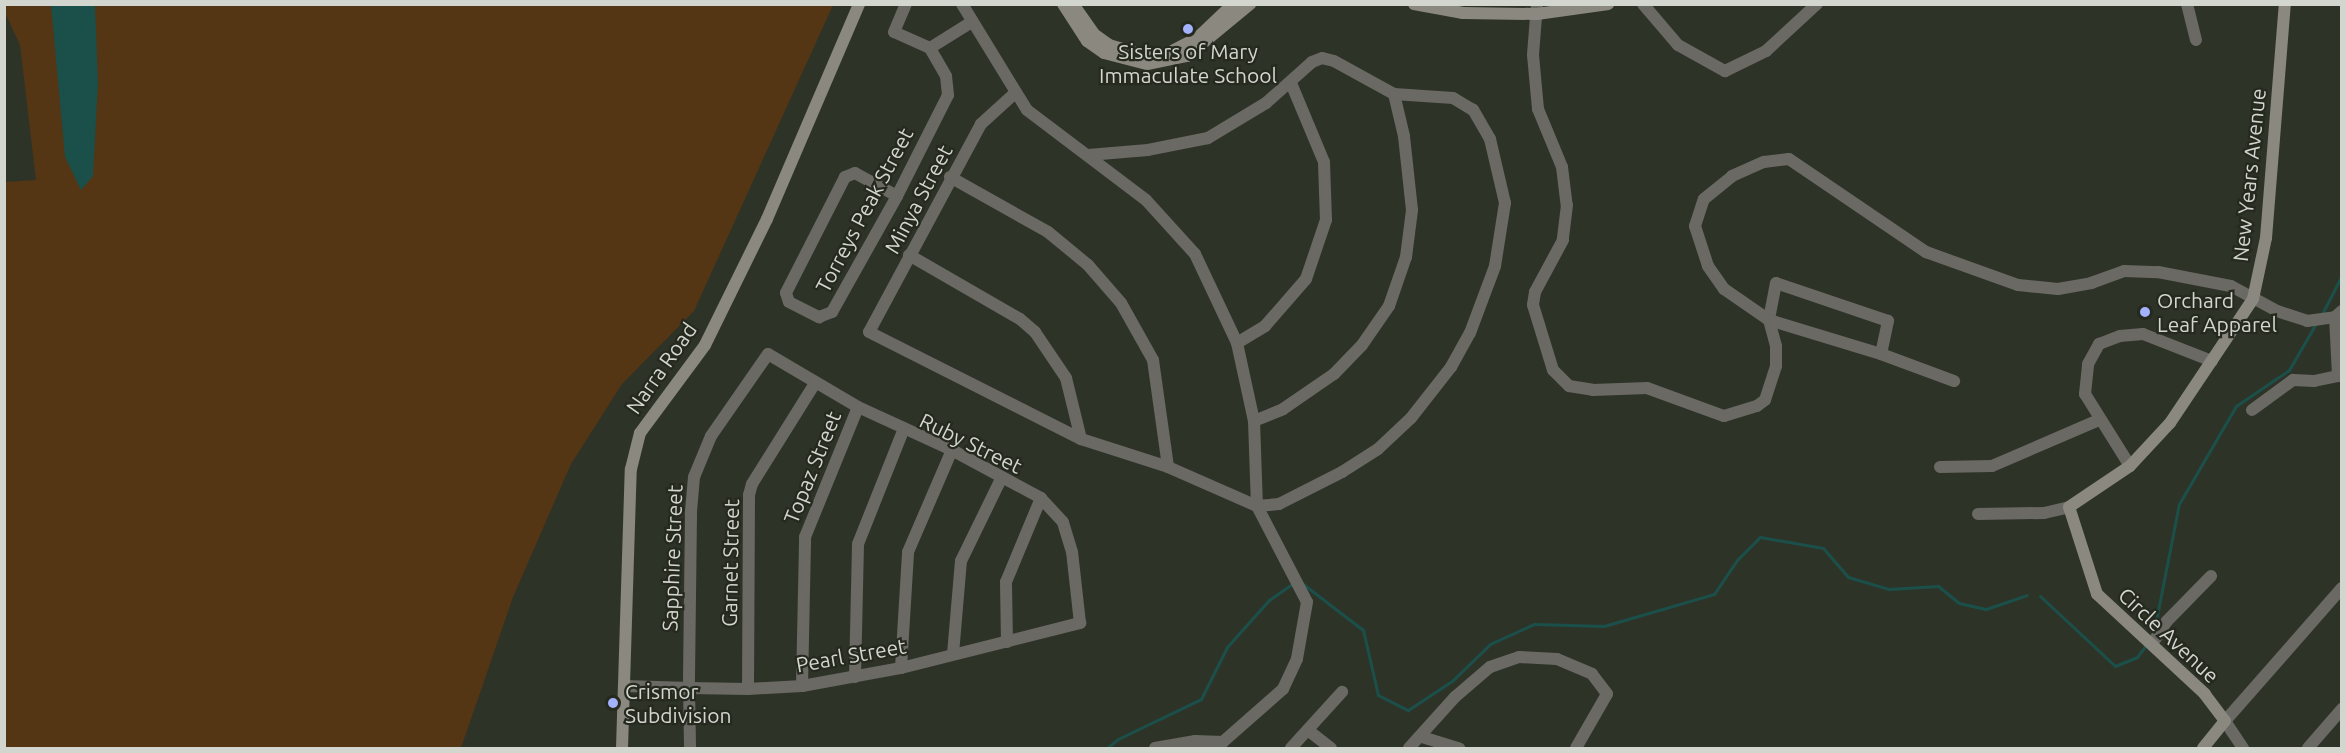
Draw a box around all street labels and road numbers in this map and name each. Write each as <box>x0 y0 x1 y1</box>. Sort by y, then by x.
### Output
street label: New Years Avenue <box>2227 87 2271 263</box>
street label: Torreys Peak Street <box>810 123 918 297</box>
street label: Minya Street <box>879 140 957 258</box>
street label: Narra Road <box>620 317 702 419</box>
street label: Topaz Street <box>778 407 846 527</box>
street label: Ruby Street <box>916 407 1026 479</box>
street label: Sapphire Street <box>657 484 687 632</box>
street label: Garnet Street <box>716 499 744 627</box>
street label: Circle Avenue <box>2113 582 2225 688</box>
street label: Pearl Street <box>794 633 908 677</box>

